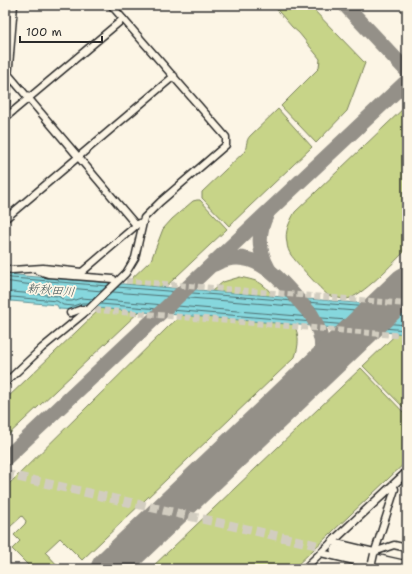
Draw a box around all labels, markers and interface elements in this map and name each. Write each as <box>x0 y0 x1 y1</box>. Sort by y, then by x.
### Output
scale bar <box>20 18 102 44</box>
text: 100 m <box>26 24 62 40</box>
water label: 新秋田川 <box>26 280 76 300</box>

